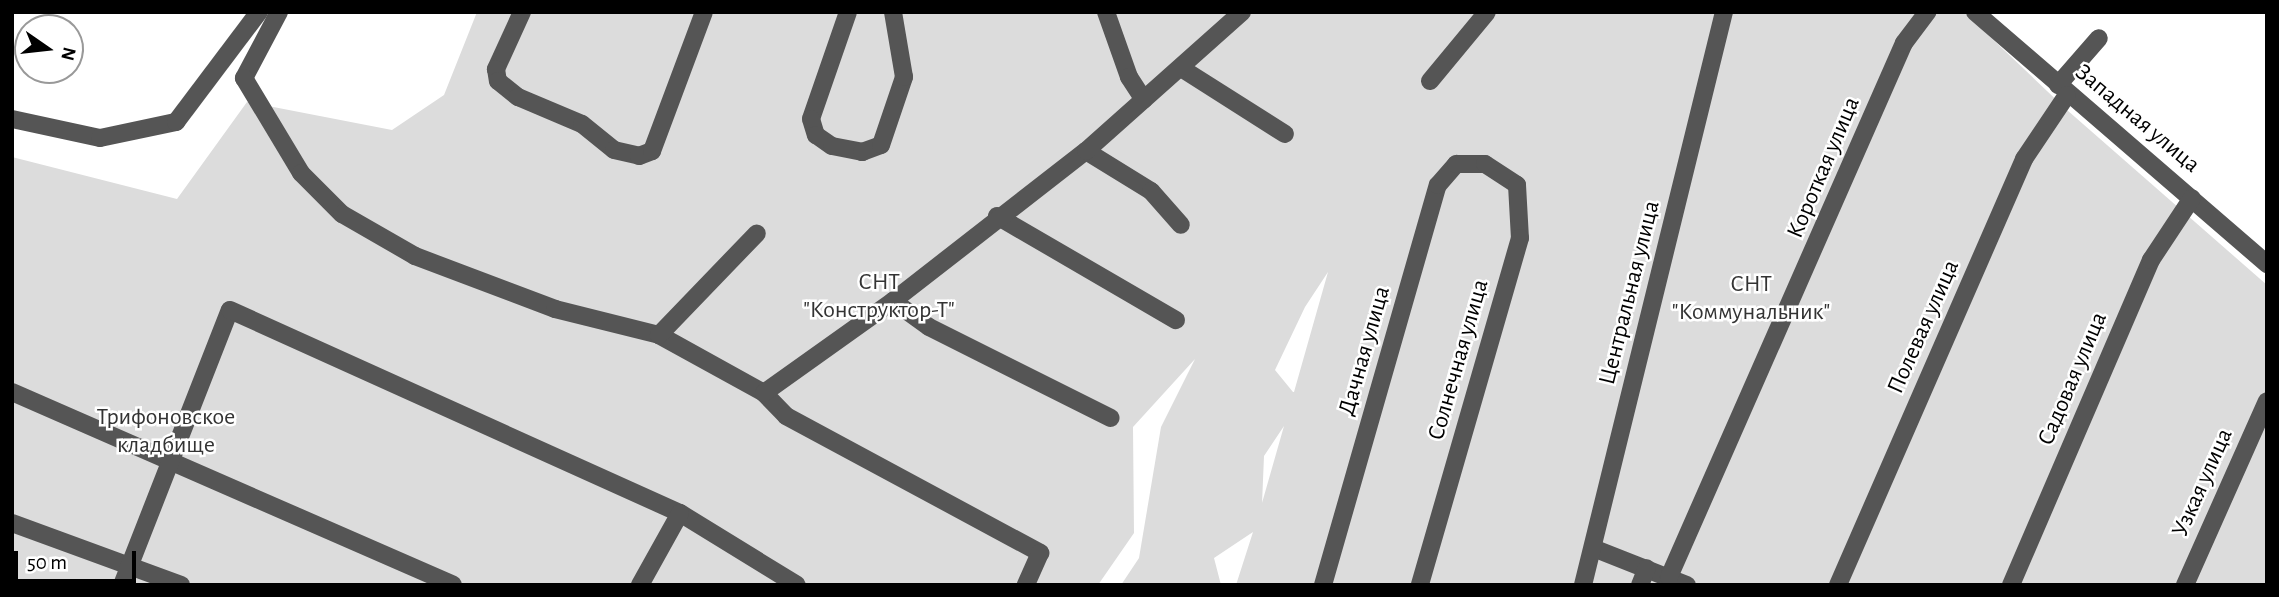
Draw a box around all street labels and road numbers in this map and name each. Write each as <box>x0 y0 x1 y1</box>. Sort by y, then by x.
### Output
street label: Западная улица <box>2069 58 2205 180</box>
street label: Короткая улица <box>1781 93 1867 243</box>
street label: Центральная улица <box>1593 198 1667 388</box>
street label: Полевая улица <box>1882 256 1966 398</box>
street label: Солнечная улица <box>1422 276 1496 444</box>
street label: Дачная улица <box>1333 283 1397 419</box>
street label: Садовая улица <box>2032 308 2114 450</box>
street label: Узкая улица <box>2166 424 2240 542</box>

